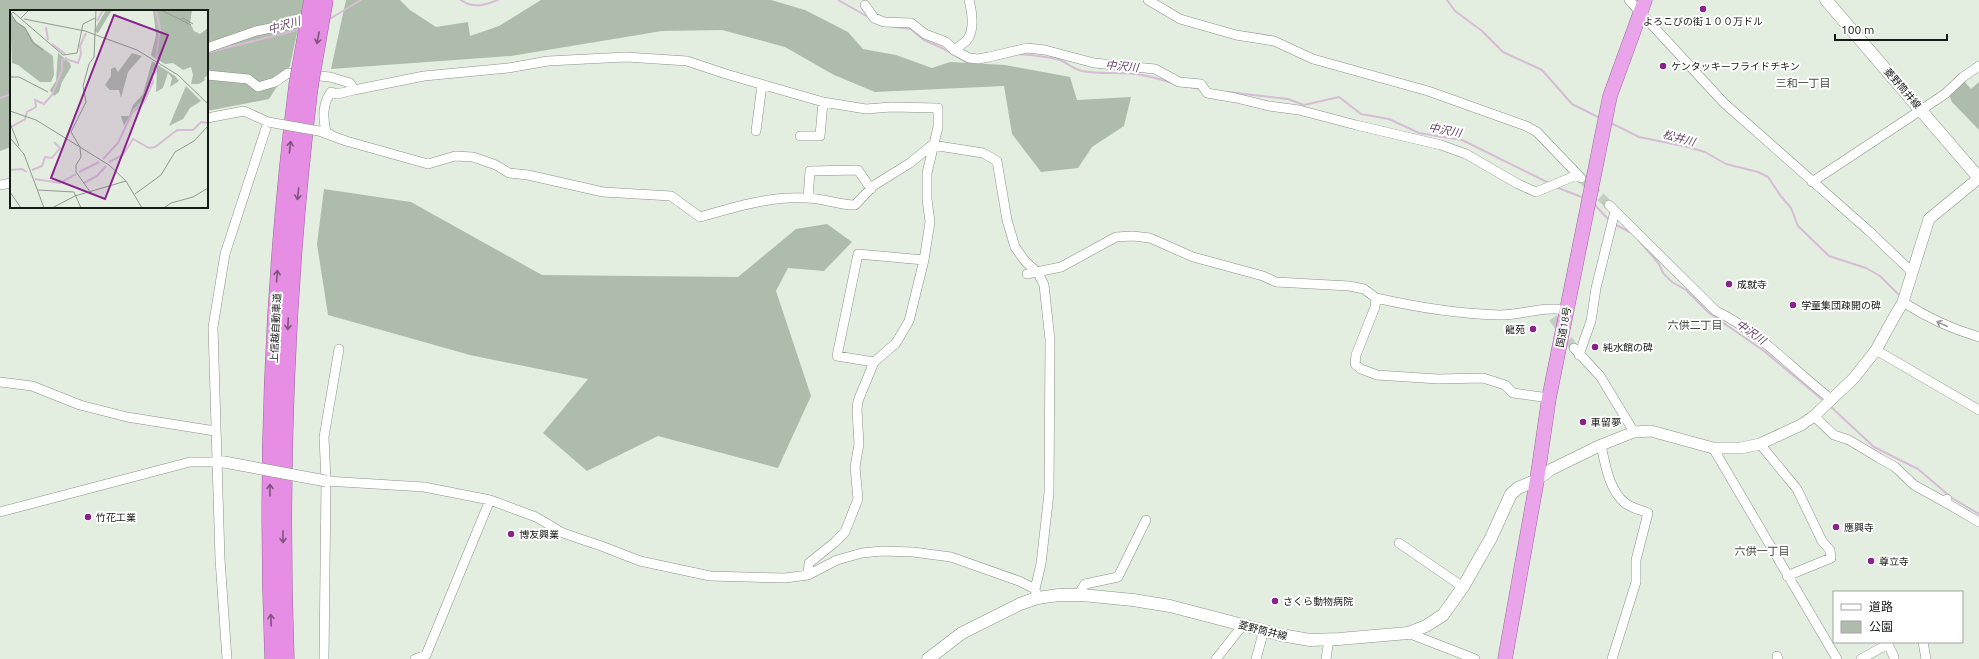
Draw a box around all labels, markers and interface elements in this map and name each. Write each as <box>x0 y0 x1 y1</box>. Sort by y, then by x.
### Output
marker: よろこびの街１００万ドル <box>1698 4 1708 14</box>
inset map <box>10 10 208 208</box>
water label: 中沢川 <box>266 14 302 35</box>
place label: よろこびの街１００万ドル <box>1643 16 1763 27</box>
scale bar <box>1835 16 1947 42</box>
text: 100 m <box>1841 23 1874 36</box>
one-way arrow <box>314 31 322 44</box>
water label: 中沢川 <box>1105 59 1140 74</box>
marker: ケンタッキーフライドチキン <box>1658 61 1668 71</box>
place label: ケンタッキーフライドチキン <box>1671 61 1800 72</box>
street label: 菱野筒井線 <box>1882 66 1923 111</box>
district label: 三和一丁目 <box>1776 77 1831 89</box>
water label: 中沢川 <box>1428 121 1463 139</box>
water label: 松井川 <box>1662 128 1697 148</box>
one-way arrow <box>286 141 293 154</box>
one-way arrow <box>294 187 302 200</box>
one-way arrow <box>274 270 281 283</box>
marker: 成就寺 <box>1724 279 1734 289</box>
place label: 成就寺 <box>1737 279 1767 290</box>
street label: 上信越自動車道 <box>268 293 283 363</box>
marker: 学童集団疎開の碑 <box>1788 300 1798 310</box>
place label: 学童集団疎開の碑 <box>1801 300 1881 311</box>
street label: 国道18号 <box>1554 306 1573 348</box>
one-way arrow <box>285 317 292 330</box>
water label: 中沢川 <box>1734 318 1769 347</box>
district label: 六供二丁目 <box>1668 319 1723 331</box>
one-way arrow <box>1937 319 1949 327</box>
place label: 龍苑 <box>1505 324 1525 335</box>
marker: 龍苑 <box>1528 324 1538 334</box>
marker: 純水館の碑 <box>1590 342 1600 352</box>
place label: 純水館の碑 <box>1603 342 1653 353</box>
marker: 車留夢 <box>1578 417 1588 427</box>
place label: 車留夢 <box>1591 417 1621 428</box>
one-way arrow <box>266 484 274 497</box>
marker: 竹花工業 <box>83 512 93 522</box>
place label: 竹花工業 <box>96 512 136 523</box>
marker: 應興寺 <box>1831 522 1841 532</box>
place label: 應興寺 <box>1844 522 1874 533</box>
marker: 博友興業 <box>506 529 516 539</box>
place label: 博友興業 <box>519 529 559 540</box>
one-way arrow <box>279 530 287 543</box>
district label: 六供一丁目 <box>1735 545 1790 557</box>
marker: 尊立寺 <box>1866 556 1876 566</box>
place label: 尊立寺 <box>1879 556 1909 567</box>
legend <box>1833 591 1963 643</box>
marker: さくら動物病院 <box>1270 596 1280 606</box>
place label: さくら動物病院 <box>1283 596 1353 607</box>
text: 道路 <box>1869 600 1893 613</box>
one-way arrow <box>268 614 275 627</box>
street label: 菱野筒井線 <box>1237 619 1288 642</box>
text: 公園 <box>1869 620 1893 633</box>

